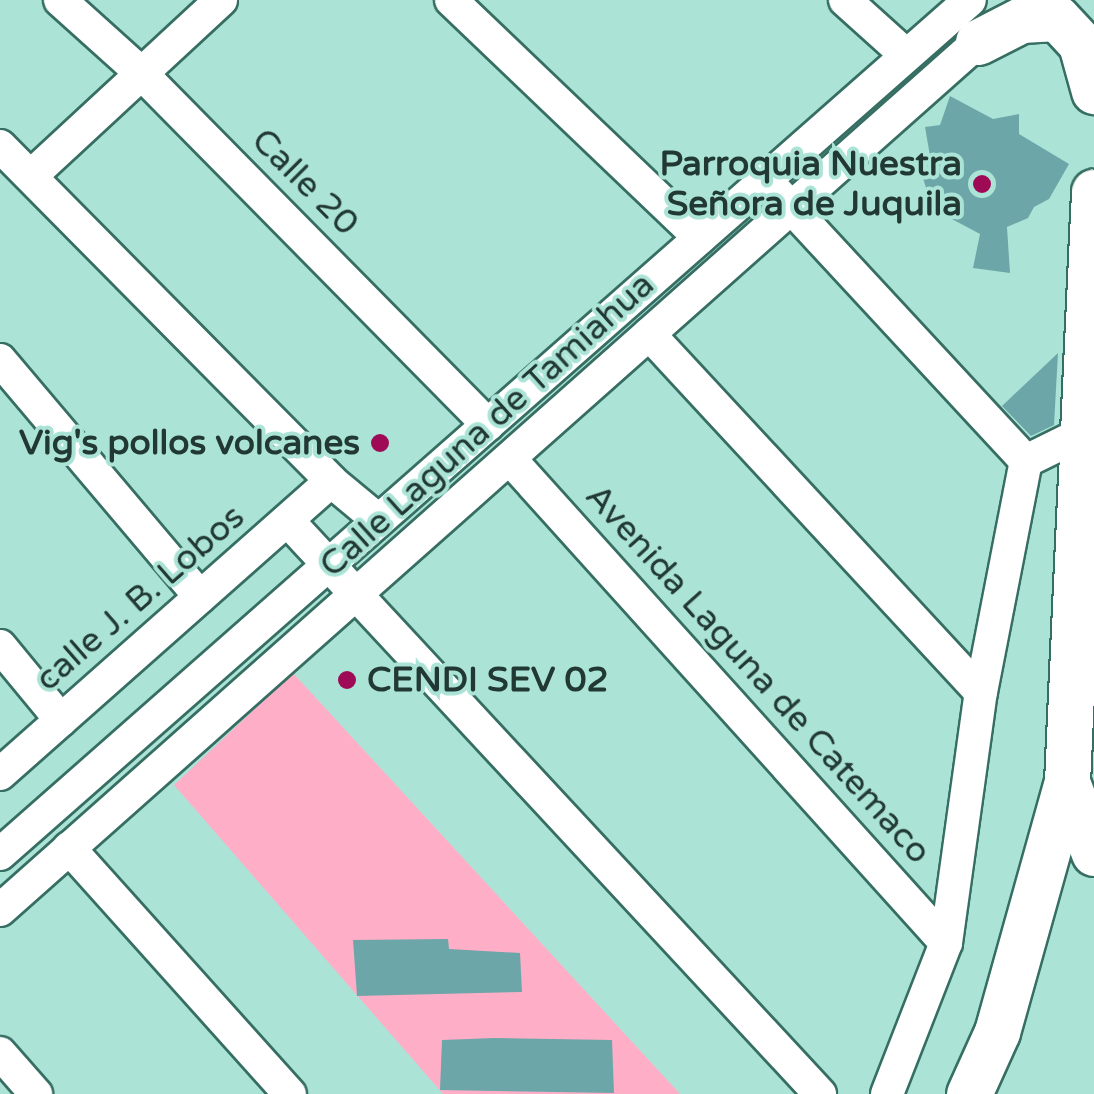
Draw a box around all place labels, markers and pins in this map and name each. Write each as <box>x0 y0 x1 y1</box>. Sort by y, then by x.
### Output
place label: Parroquia Nuestra Señora de Juquila <box>659 143 962 225</box>
marker: Parroquia Nuestra Señora de Juquila <box>971 173 993 195</box>
place label: Vig's pollos volcanes <box>19 422 360 464</box>
marker: Vig's pollos volcanes <box>369 432 391 454</box>
place label: CENDI SEV 02 <box>367 659 608 701</box>
marker: CENDI SEV 02 <box>336 669 358 691</box>

